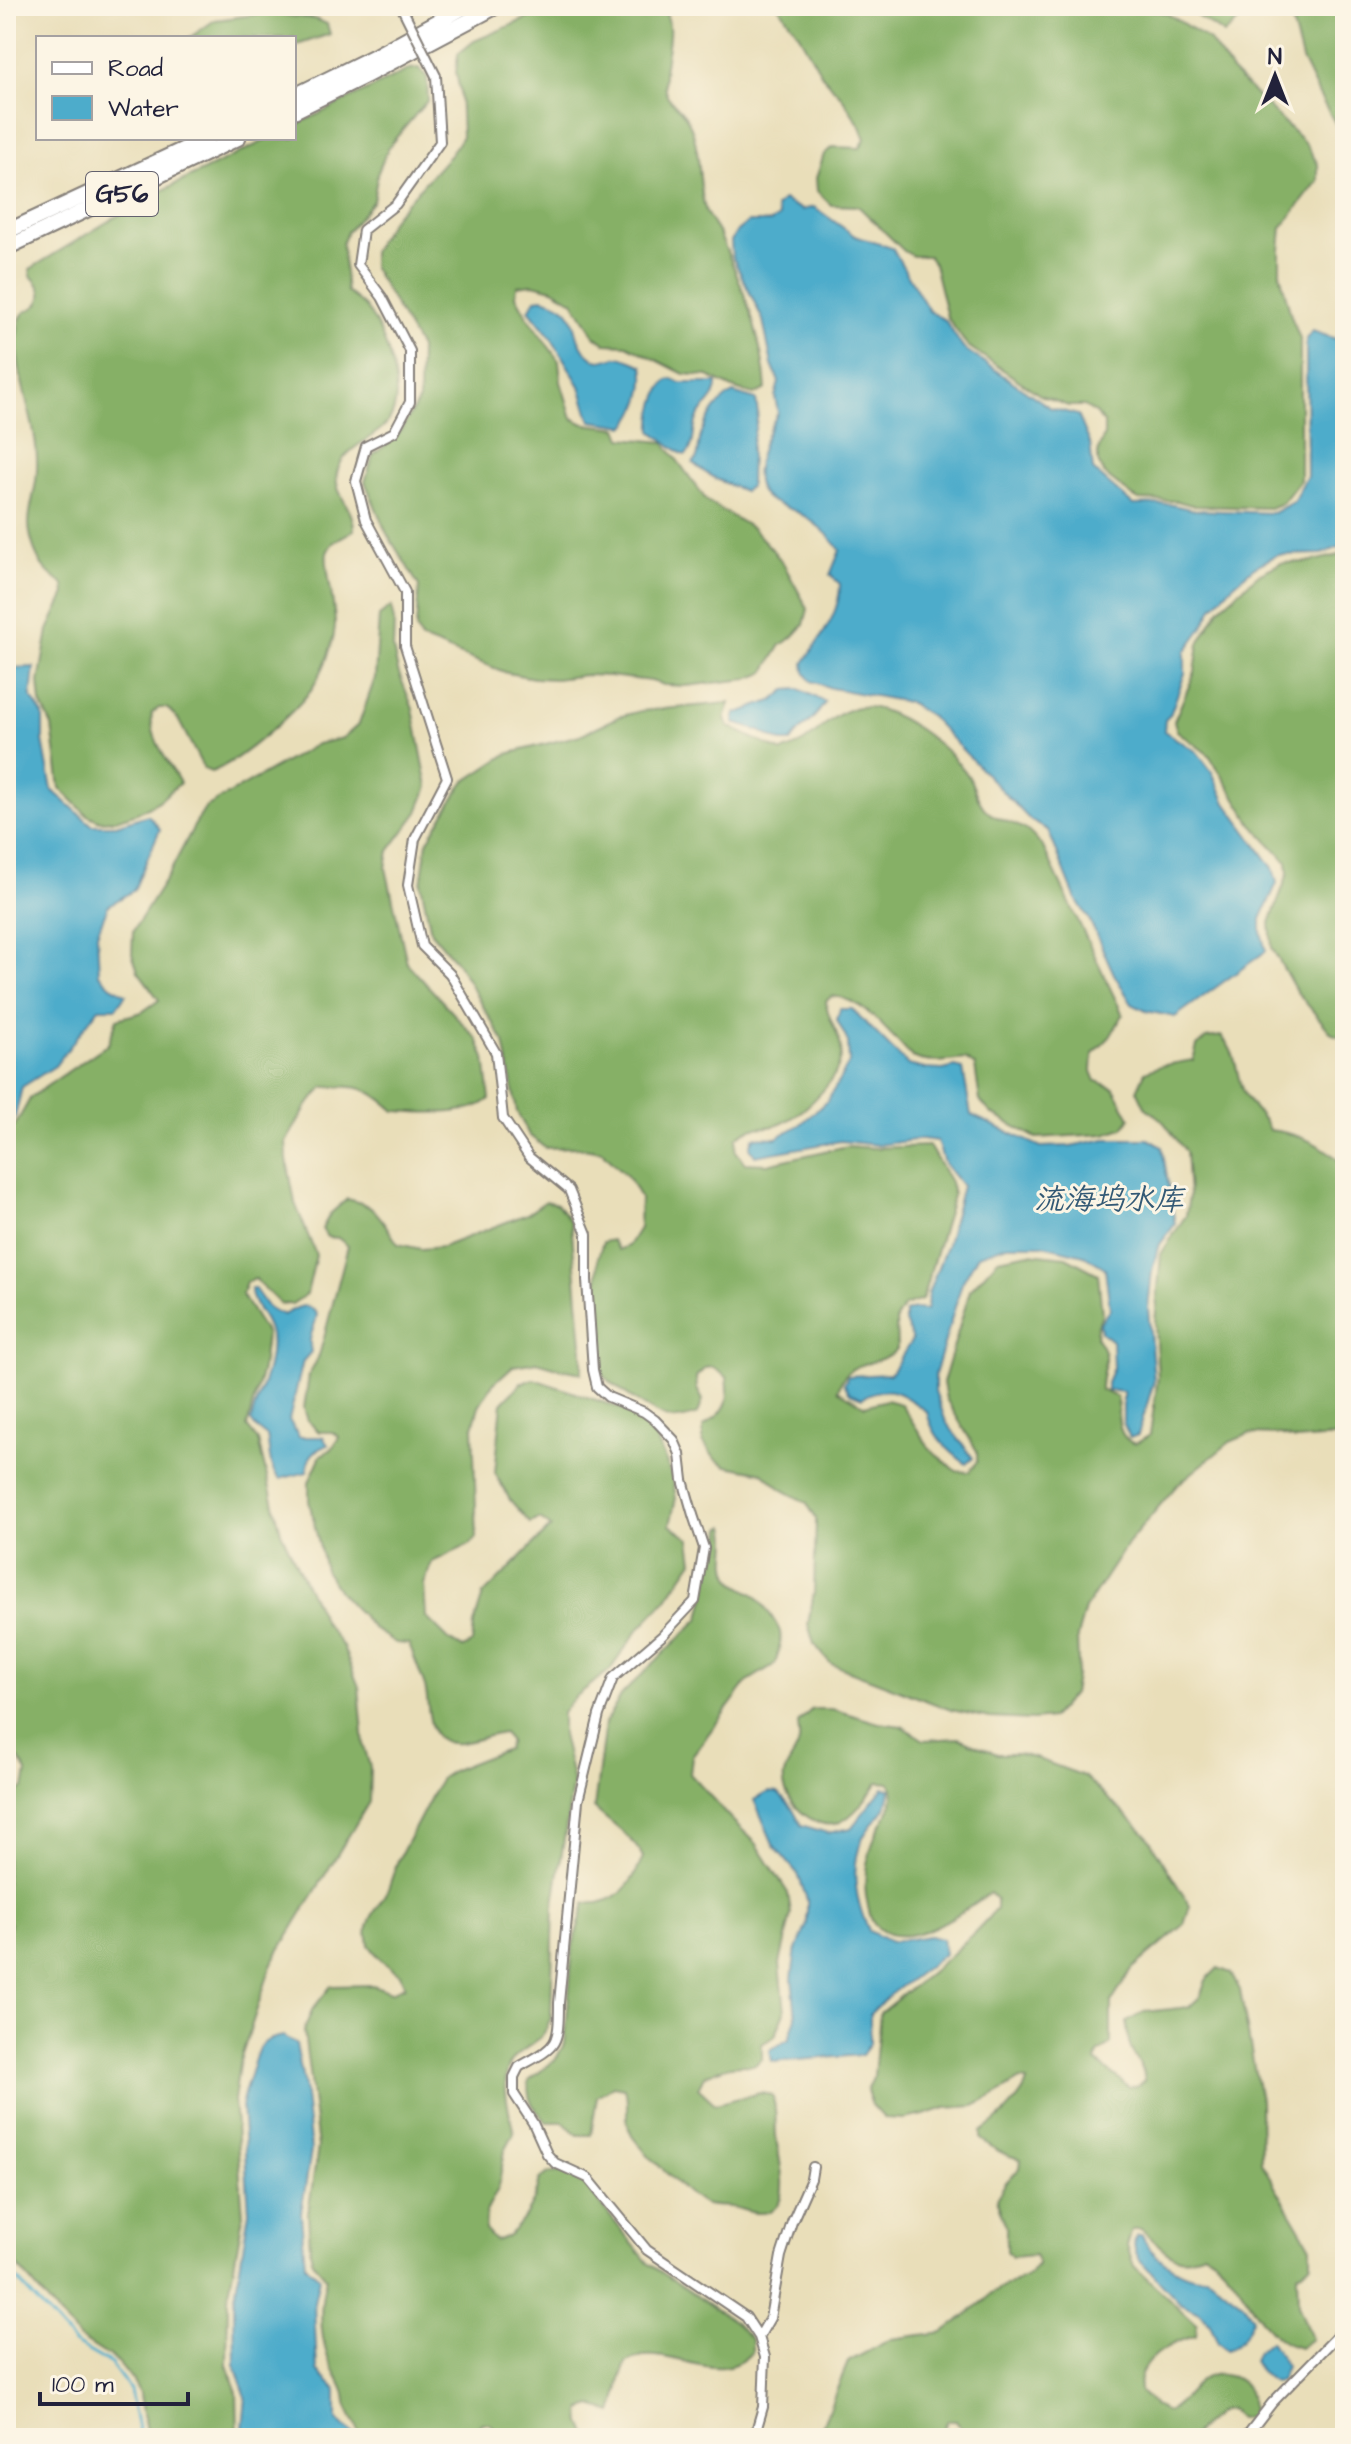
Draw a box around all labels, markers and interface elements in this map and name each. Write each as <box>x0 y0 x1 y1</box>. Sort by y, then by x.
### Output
legend <box>36 36 296 140</box>
north arrow <box>1235 36 1315 116</box>
text: N <box>1268 42 1282 73</box>
text: Road <box>108 52 163 86</box>
text: Water <box>108 92 179 126</box>
road number: G56 <box>86 172 158 216</box>
water label: 流海坞水库 <box>1034 1179 1186 1221</box>
scale bar <box>40 2356 188 2406</box>
text: 100 m <box>52 2368 114 2402</box>

